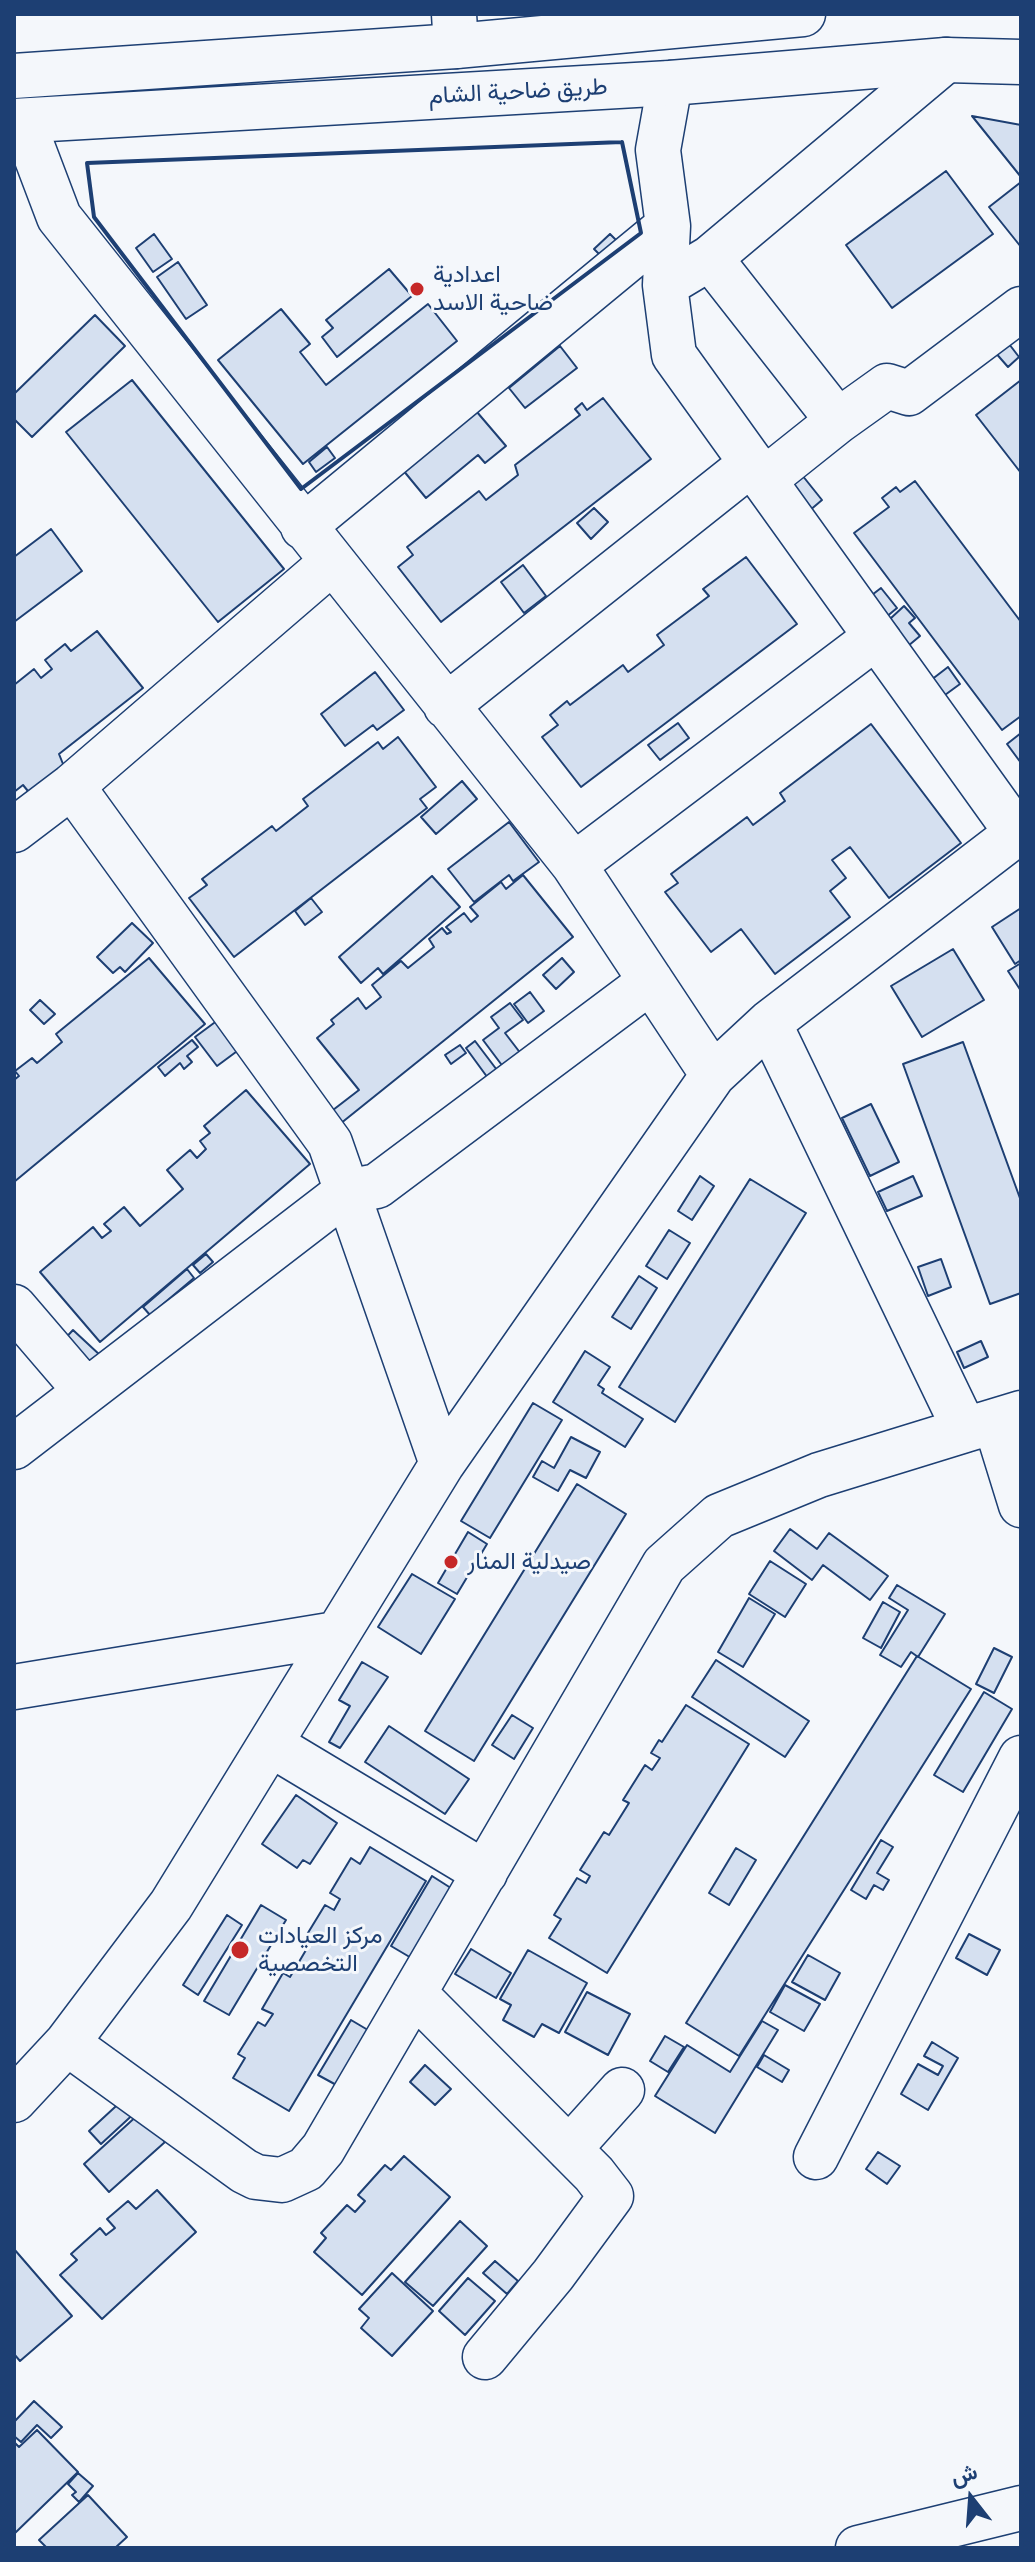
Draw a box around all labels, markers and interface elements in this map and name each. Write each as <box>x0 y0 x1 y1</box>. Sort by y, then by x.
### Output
street label: طريق ضاحية الشام <box>428 73 608 111</box>
place label: اعدادية ضاحية الاسد <box>433 261 553 317</box>
marker: اعدادية ضاحية الاسد <box>408 280 426 298</box>
place label: صيدلية المنار <box>467 1548 591 1576</box>
marker: صيدلية المنار <box>442 1553 460 1571</box>
place label: مركز العيادات التخصصية <box>258 1922 383 1978</box>
marker: مركز العيادات التخصصية <box>229 1939 251 1961</box>
north arrow <box>931 2458 1011 2538</box>
text: ش <box>947 2458 980 2491</box>

